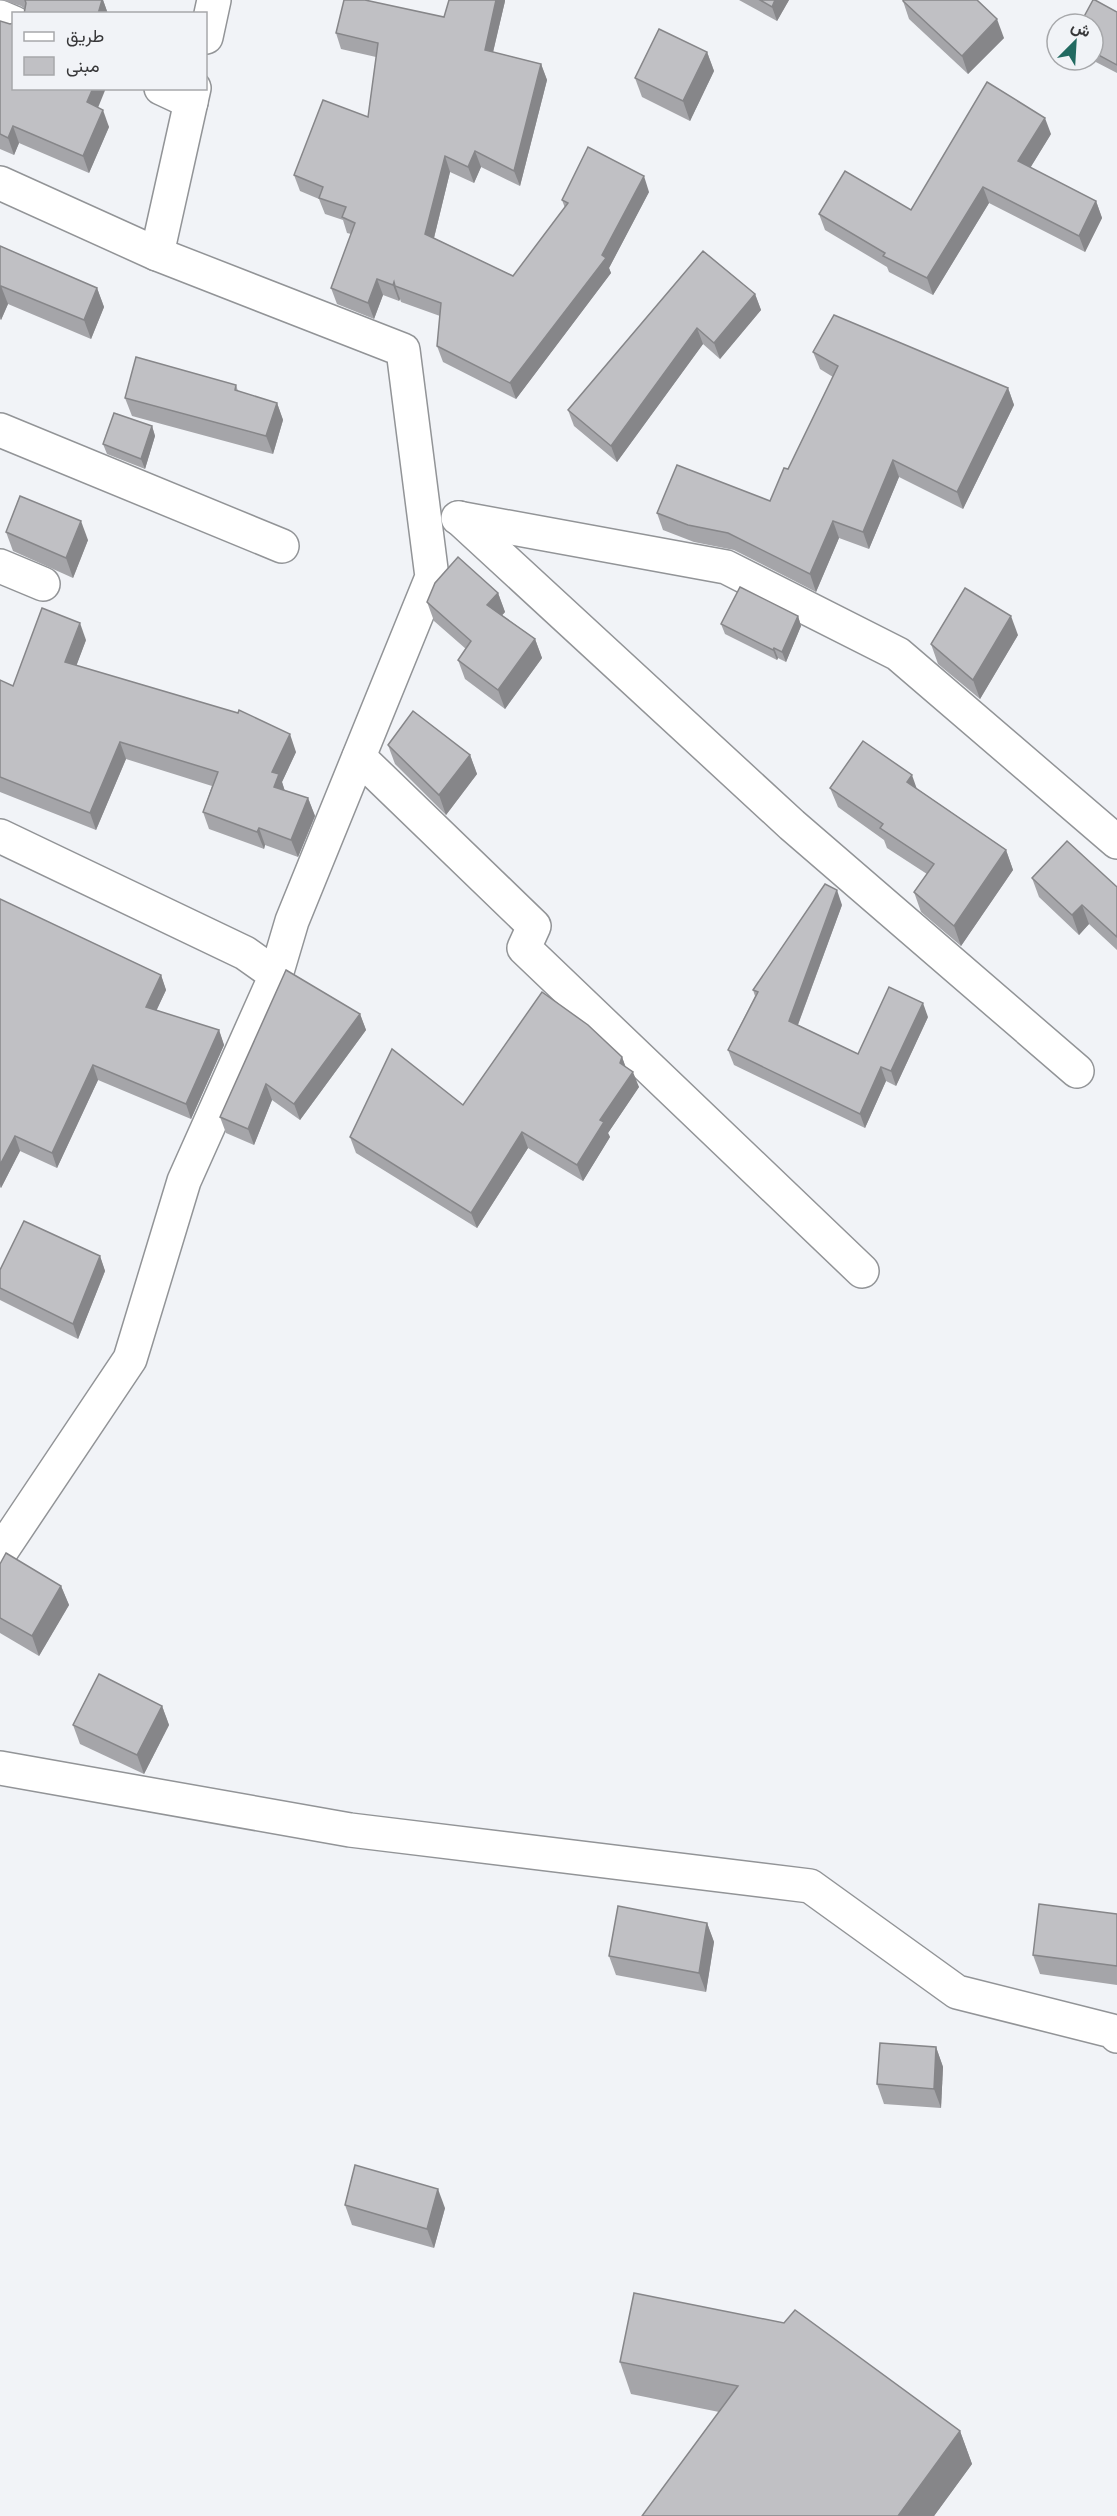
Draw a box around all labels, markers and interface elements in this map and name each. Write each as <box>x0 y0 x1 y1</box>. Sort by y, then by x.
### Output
legend <box>12 12 207 90</box>
north arrow <box>1045 12 1105 72</box>
text: ش <box>1068 14 1094 42</box>
text: طريق <box>66 23 104 47</box>
text: مبنى <box>66 53 100 77</box>

